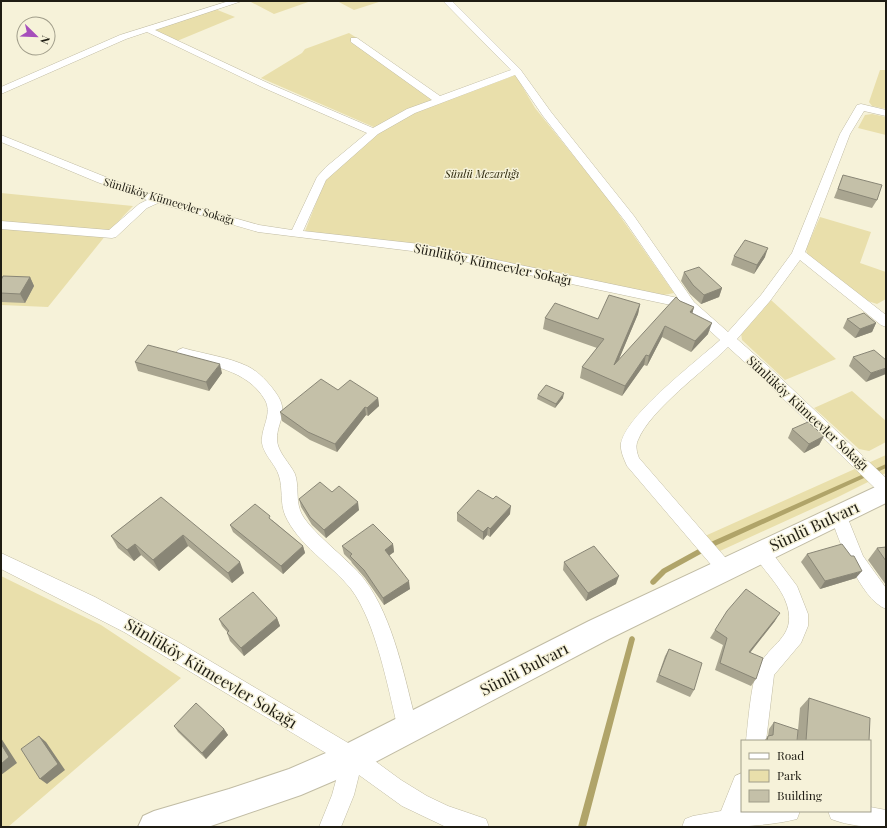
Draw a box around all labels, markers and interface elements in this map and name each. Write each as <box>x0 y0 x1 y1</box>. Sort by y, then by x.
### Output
north arrow <box>16 16 56 56</box>
text: N <box>37 34 54 47</box>
park label: Sünlü Mezarlığı <box>444 166 519 181</box>
street label: Sünlüköy Kümeevler Sokağı <box>102 173 236 228</box>
street label: Sünlüköy Kümeevler Sokağı <box>413 238 574 289</box>
street label: Sünlüköy Kümeevler Sokağı <box>744 352 873 474</box>
street label: Sünlü Bulvarı <box>766 495 862 555</box>
street label: Sünlüköy Kümeevler Sokağı <box>121 613 302 733</box>
street label: Sünlü Bulvarı <box>476 637 572 700</box>
legend <box>741 740 871 812</box>
text: Road <box>777 747 804 763</box>
text: Park <box>777 767 802 783</box>
text: Building <box>777 787 823 803</box>

